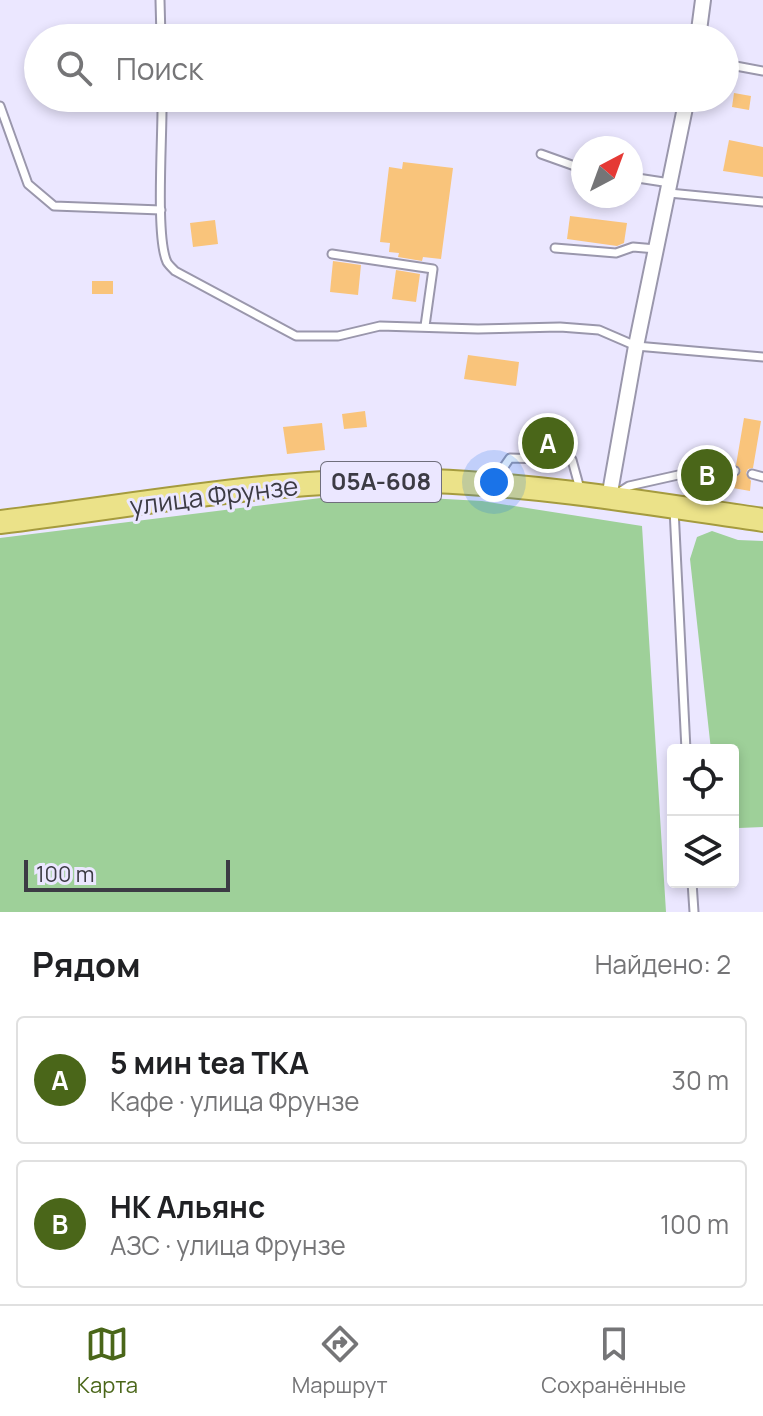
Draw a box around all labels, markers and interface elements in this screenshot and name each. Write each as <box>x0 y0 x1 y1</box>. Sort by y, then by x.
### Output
search box <box>24 24 739 112</box>
icon: search <box>52 46 96 90</box>
text: Поиск <box>116 48 203 89</box>
north arrow <box>571 136 643 208</box>
pin: A <box>522 413 574 473</box>
pin: B <box>681 445 733 505</box>
road number: 05А-608 <box>321 462 441 502</box>
your location <box>474 462 514 502</box>
street label: улица Фрунзе <box>128 467 300 523</box>
map controls <box>667 744 739 888</box>
button: locate <box>667 744 739 816</box>
button: layers <box>667 816 739 888</box>
scale bar <box>24 856 230 892</box>
text: 100 m <box>36 859 94 889</box>
text: Рядом <box>32 941 141 987</box>
text: Найдено: 2 <box>595 946 731 982</box>
text: 5 мин tea TKA <box>110 1042 309 1083</box>
text: A <box>51 1062 69 1098</box>
text: 30 m <box>672 1062 729 1098</box>
text: Кафе · улица Фрунзе <box>110 1083 360 1119</box>
text: НК Альянс <box>110 1186 265 1227</box>
text: B <box>52 1206 68 1242</box>
text: 100 m <box>660 1206 729 1242</box>
text: АЗС · улица Фрунзе <box>110 1227 346 1263</box>
tab: Карта <box>77 1322 138 1400</box>
tab: Маршрут <box>292 1322 388 1400</box>
tab: Сохранённые <box>541 1322 686 1400</box>

